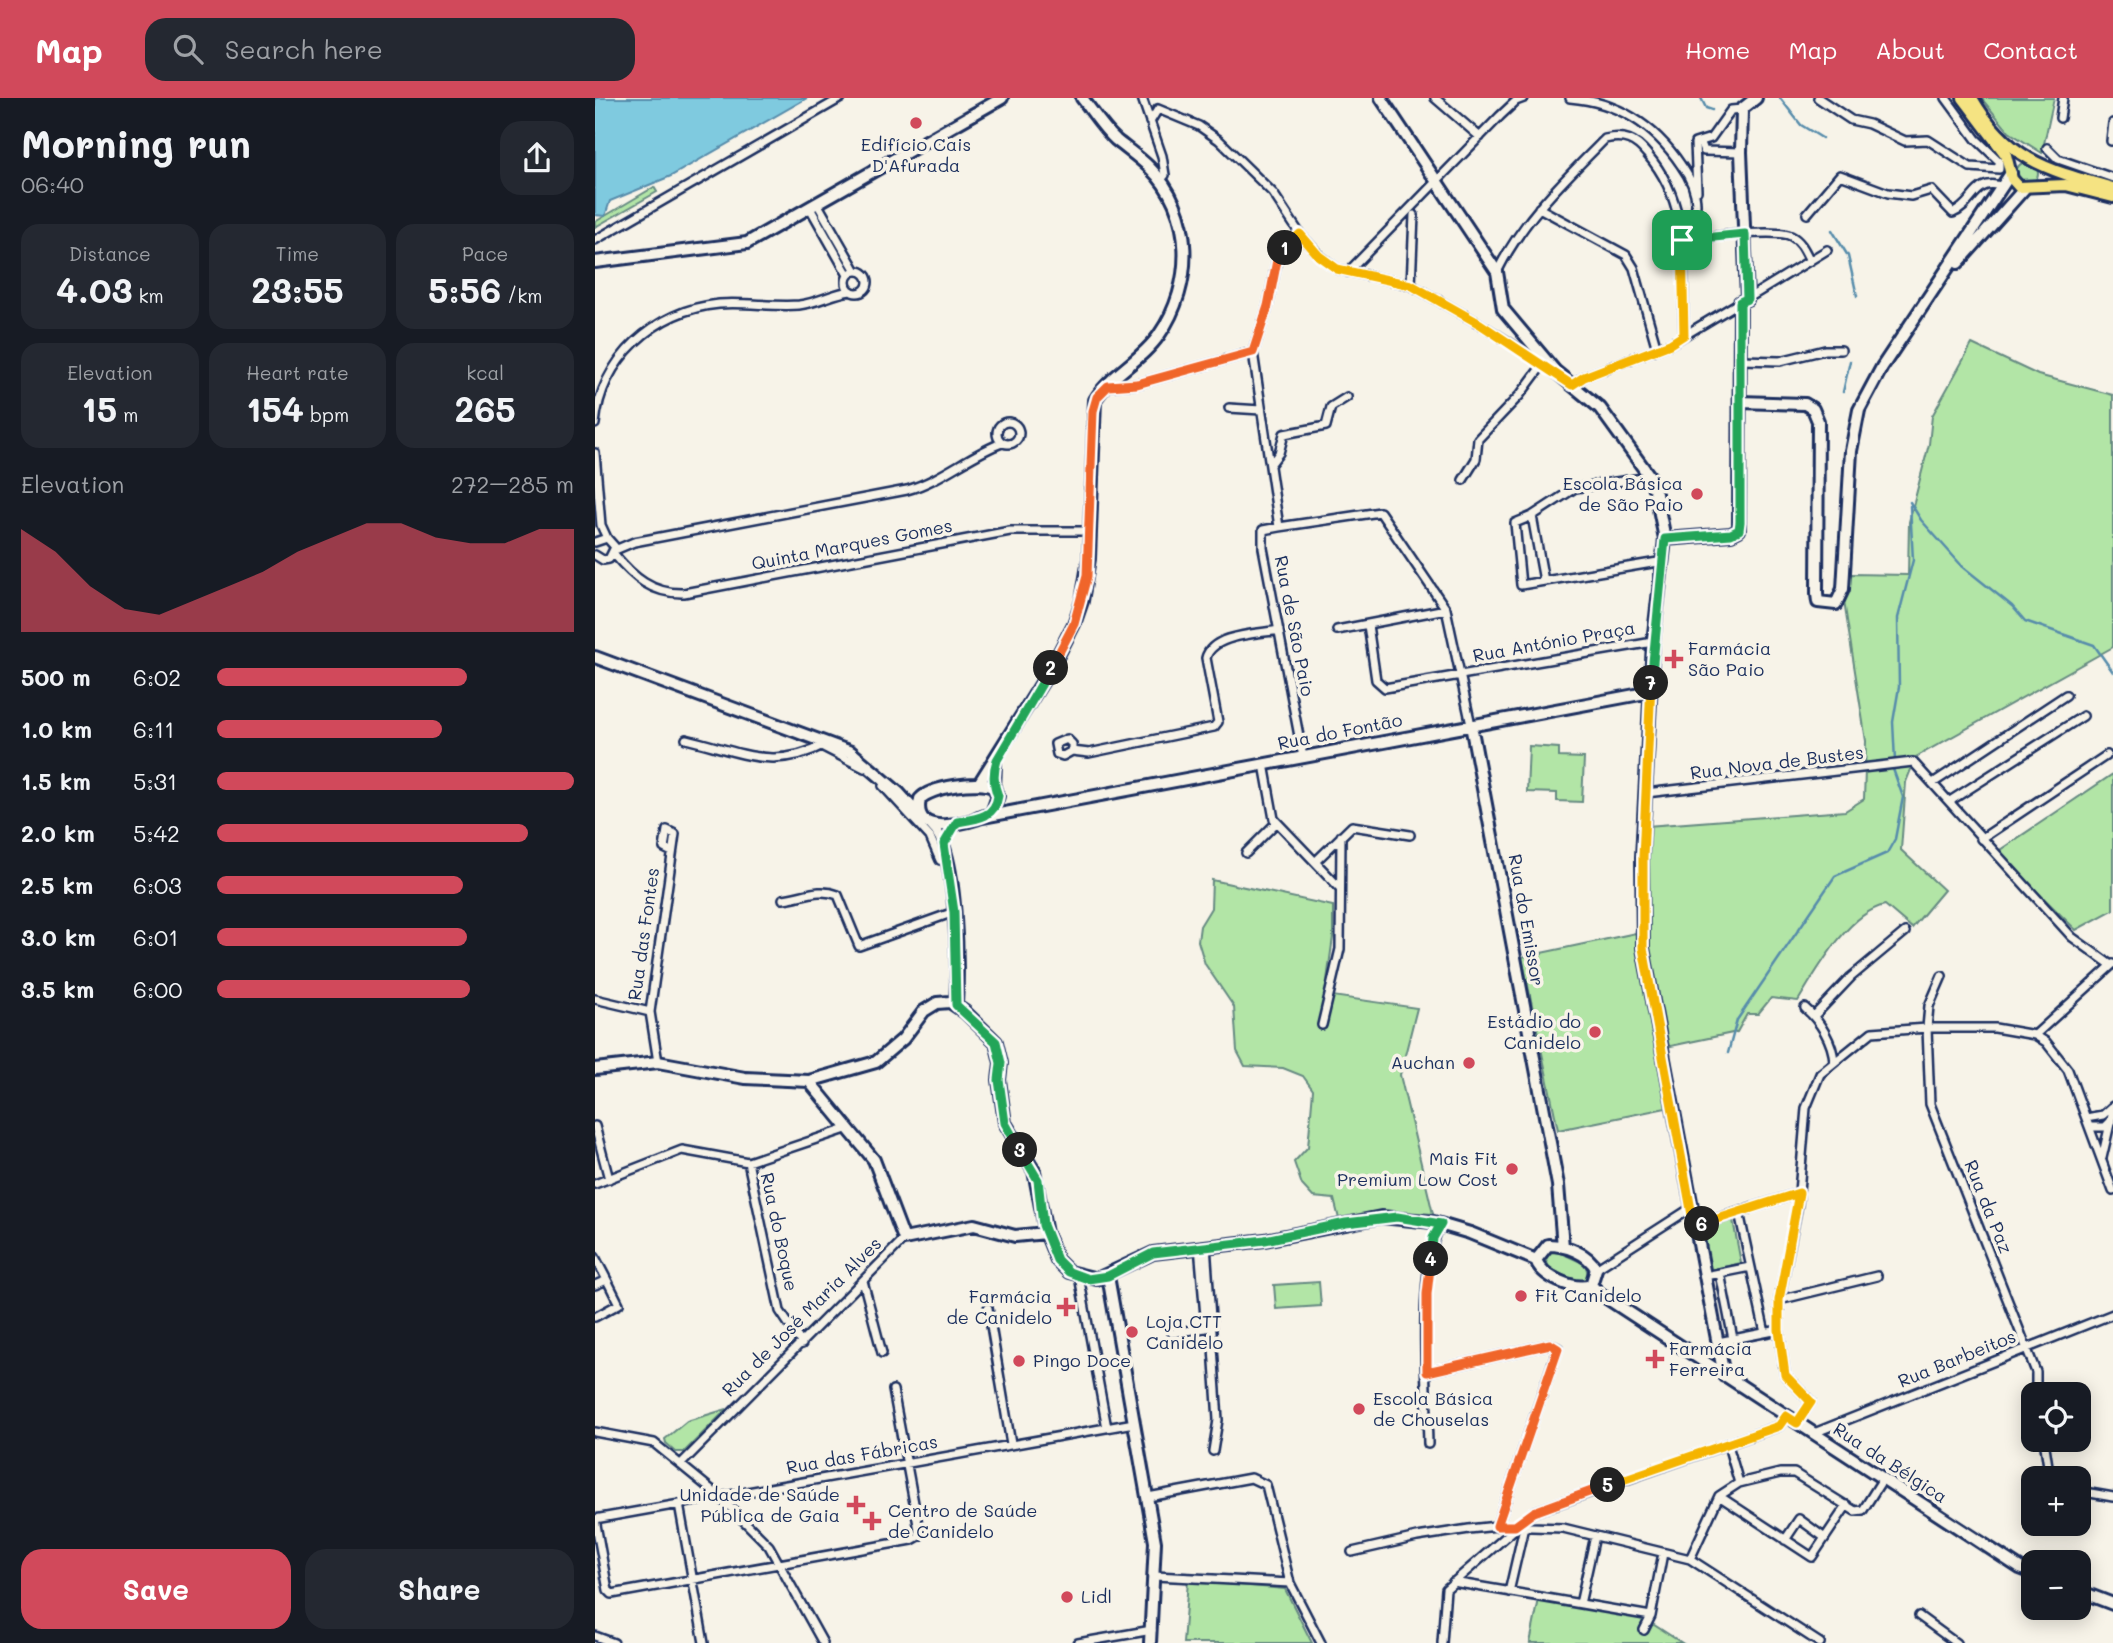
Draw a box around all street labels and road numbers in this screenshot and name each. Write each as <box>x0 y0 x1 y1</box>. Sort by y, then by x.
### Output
street label: Quinta Marques Gomes <box>749 513 954 575</box>
street label: Rua de São Paio <box>1270 553 1320 699</box>
street label: Rua António Praça <box>1471 615 1637 667</box>
street label: Rua do Fontão <box>1275 707 1405 755</box>
street label: Rua Nova de Bustes <box>1689 739 1865 785</box>
street label: Rua do Emissor <box>1504 852 1550 988</box>
street label: Rua das Fontes <box>622 866 664 1002</box>
street label: Rua da Paz <box>1959 1156 2019 1257</box>
street label: Rua do Boque <box>756 1170 804 1293</box>
street label: Rua de José Maria Alves <box>716 1231 886 1401</box>
street label: Rua Barbeitos <box>1894 1323 2019 1393</box>
street label: Rua da Bélgica <box>1829 1416 1952 1508</box>
street label: Rua das Fábricas <box>784 1429 939 1479</box>

